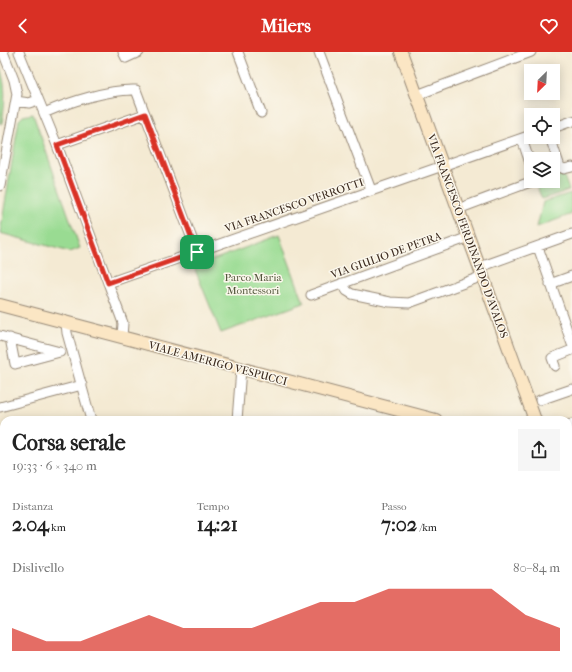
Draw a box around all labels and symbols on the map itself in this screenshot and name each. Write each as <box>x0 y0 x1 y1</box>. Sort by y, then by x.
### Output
north arrow <box>524 64 560 100</box>
street label: VIA FRANCESCO FERDINANDO D'AVALOS <box>424 131 511 340</box>
street label: VIA FRANCESCO VERROTTI <box>222 175 366 236</box>
street label: VIA GIULIO DE PETRA <box>328 229 444 282</box>
pin <box>180 235 214 269</box>
park label: Parco Maria Montessori <box>224 271 283 297</box>
street label: VIALE AMERIGO VESPUCCI <box>146 338 289 388</box>

